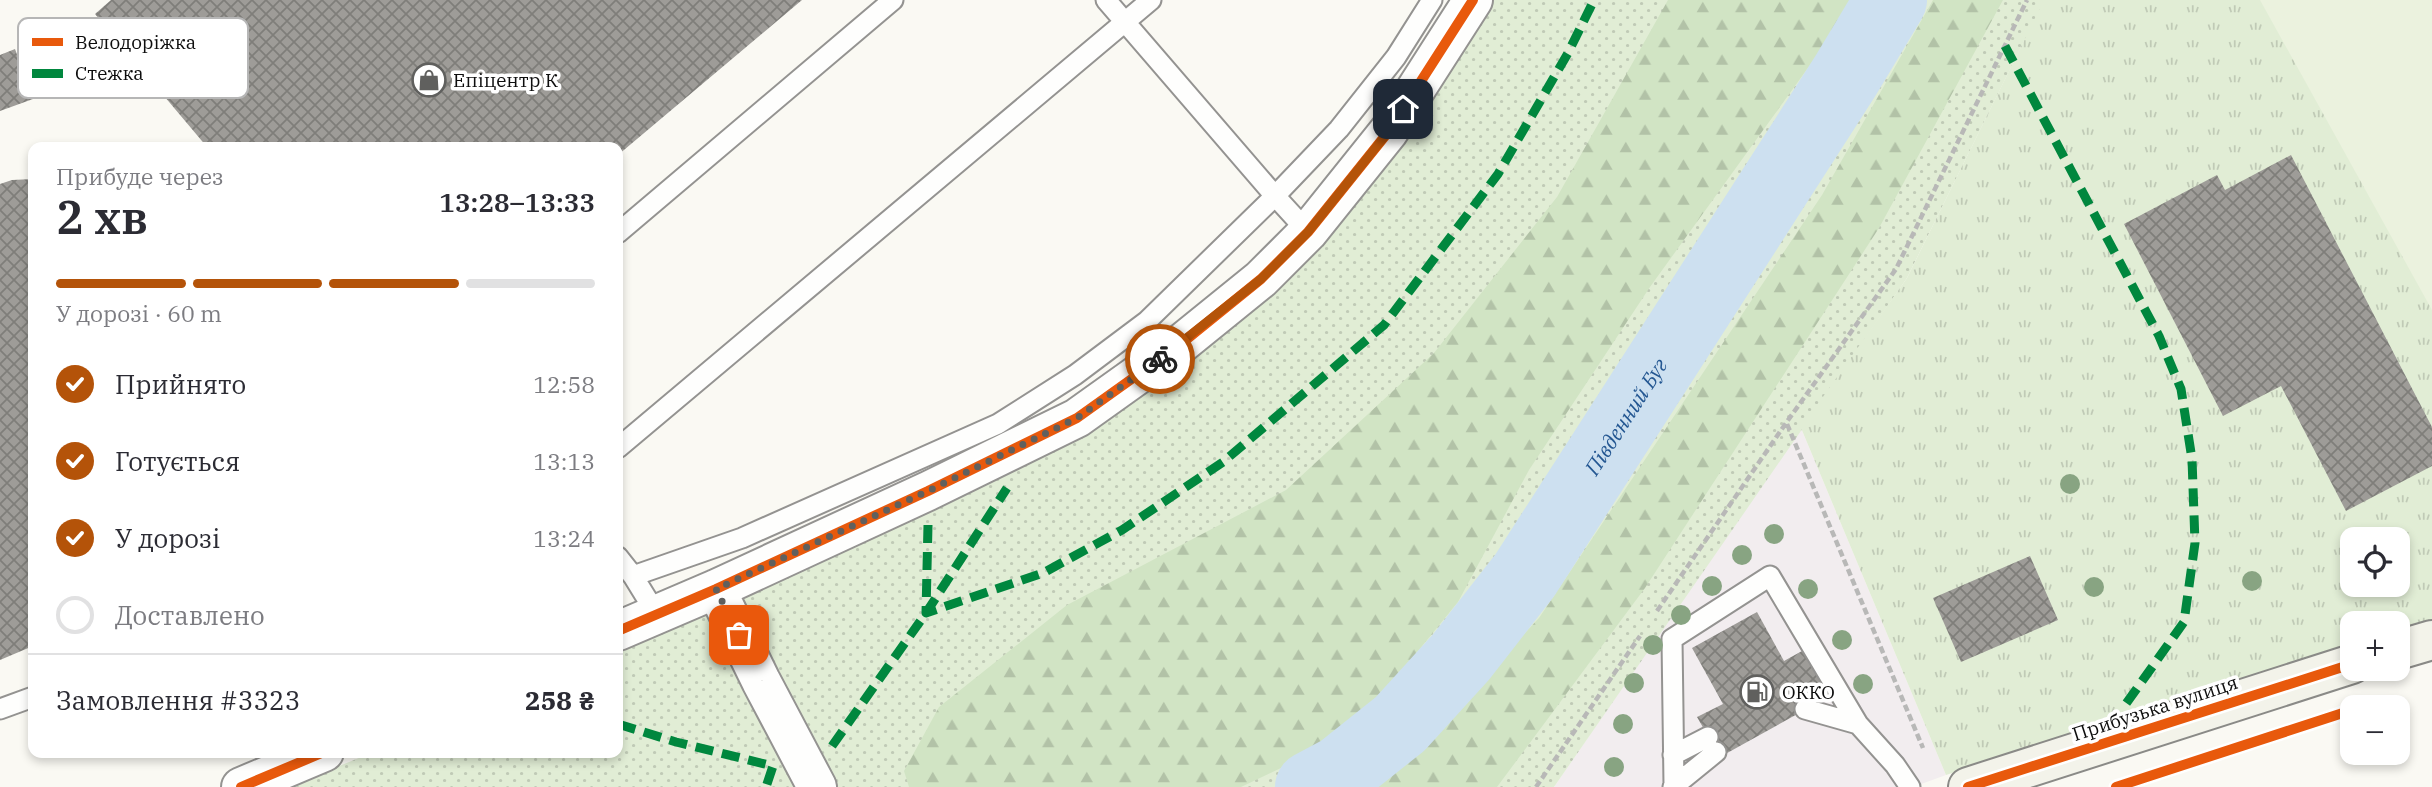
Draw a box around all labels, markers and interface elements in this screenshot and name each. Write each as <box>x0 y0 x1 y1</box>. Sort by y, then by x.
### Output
legend <box>18 18 248 98</box>
text: Велодоріжка <box>75 30 196 54</box>
text: Стежка <box>75 61 144 85</box>
shop icon: Епіцентр К <box>410 61 448 99</box>
place label: Епіцентр К <box>453 68 558 92</box>
pin <box>1373 79 1433 139</box>
icon: home <box>1384 90 1422 128</box>
text: Прибуде через <box>56 161 224 191</box>
text: 13:28–13:33 <box>439 185 595 219</box>
text: 2 хв <box>56 187 148 247</box>
text: У дорозі · 60 m <box>56 298 222 328</box>
courier <box>1125 324 1195 394</box>
icon: bike <box>1141 340 1179 378</box>
water label: Південний Буг <box>1577 352 1674 481</box>
icon: check <box>56 365 94 403</box>
text: Прийнято <box>115 367 246 401</box>
text: 12:58 <box>533 369 595 399</box>
icon: check <box>56 442 94 480</box>
text: Готується <box>115 444 240 478</box>
text: 13:13 <box>533 446 595 476</box>
icon: check <box>56 519 94 557</box>
text: У дорозі <box>115 521 220 555</box>
text: 13:24 <box>533 523 595 553</box>
map controls <box>2340 527 2410 765</box>
button: locate <box>2340 527 2410 597</box>
text: Доставлено <box>115 598 265 632</box>
pin <box>709 605 769 665</box>
button: + <box>2340 611 2410 681</box>
icon: bag <box>720 616 758 654</box>
street label: Прибузька вулиця <box>2069 670 2241 746</box>
fuel station icon: ОККО <box>1738 673 1776 711</box>
place label: ОККО <box>1782 680 1835 704</box>
text: Замовлення #3323 <box>56 683 300 717</box>
text: 258 ₴ <box>525 683 595 717</box>
button: − <box>2340 695 2410 765</box>

